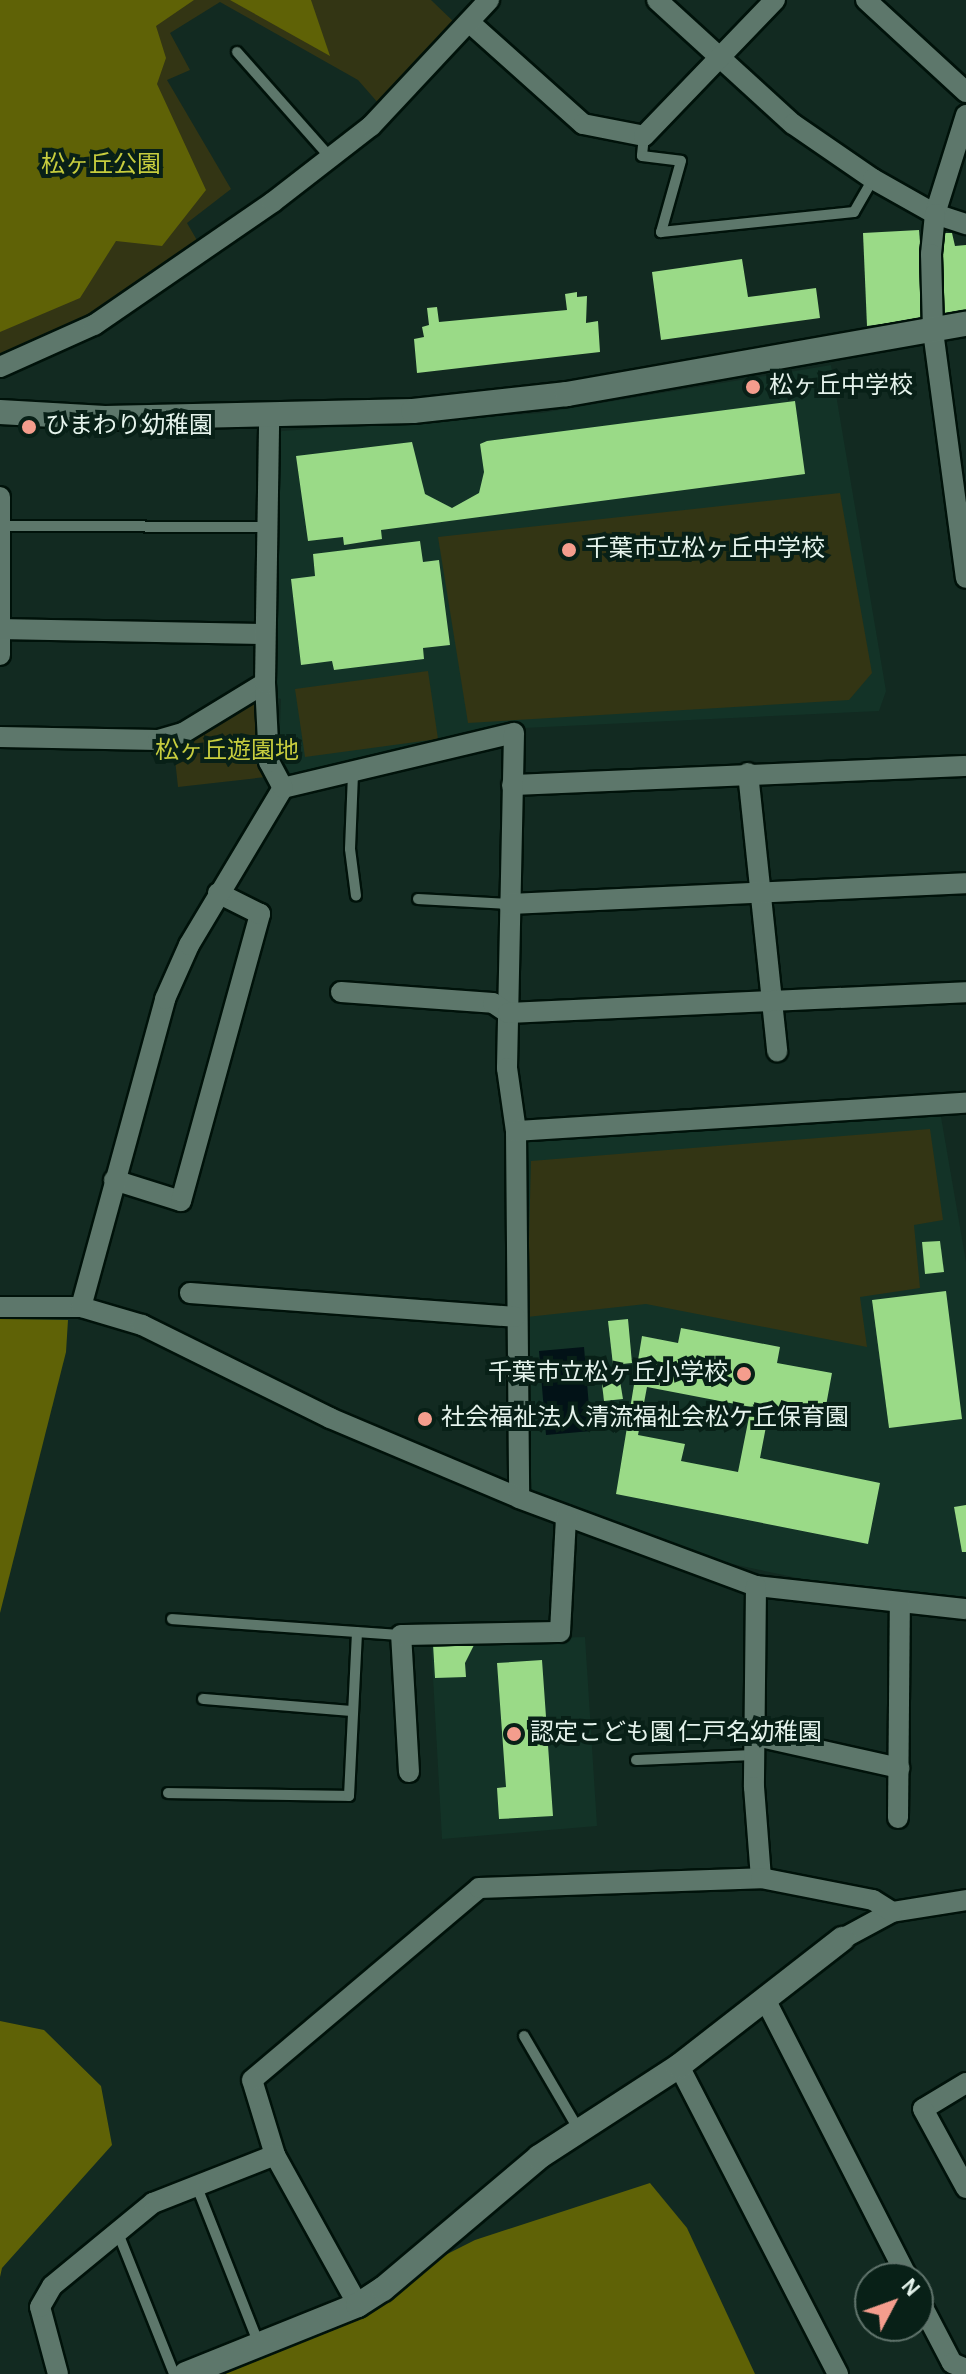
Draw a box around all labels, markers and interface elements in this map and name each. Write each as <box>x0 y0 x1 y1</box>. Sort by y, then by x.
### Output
park label: 松ヶ丘公園 <box>41 152 161 180</box>
place label: 松ヶ丘中学校 <box>769 373 913 401</box>
marker: 松ヶ丘中学校 <box>744 378 762 396</box>
place label: ひまわり幼稚園 <box>45 413 213 441</box>
marker: ひまわり幼稚園 <box>20 418 38 436</box>
place label: 千葉市立松ヶ丘中学校 <box>585 536 825 564</box>
marker: 千葉市立松ヶ丘中学校 <box>560 541 578 559</box>
park label: 松ヶ丘遊園地 <box>155 738 299 766</box>
place label: 千葉市立松ヶ丘小学校 <box>488 1360 728 1388</box>
marker: 千葉市立松ヶ丘小学校 <box>735 1365 753 1383</box>
place label: 社会福祉法人清流福祉会松ケ丘保育園 <box>441 1405 849 1433</box>
marker: 社会福祉法人清流福祉会松ケ丘保育園 <box>416 1410 434 1428</box>
place label: 認定こども園 仁戸名幼稚園 <box>530 1720 822 1748</box>
marker: 認定こども園 仁戸名幼稚園 <box>505 1725 523 1743</box>
north arrow <box>854 2262 934 2342</box>
text: N <box>897 2275 924 2301</box>

